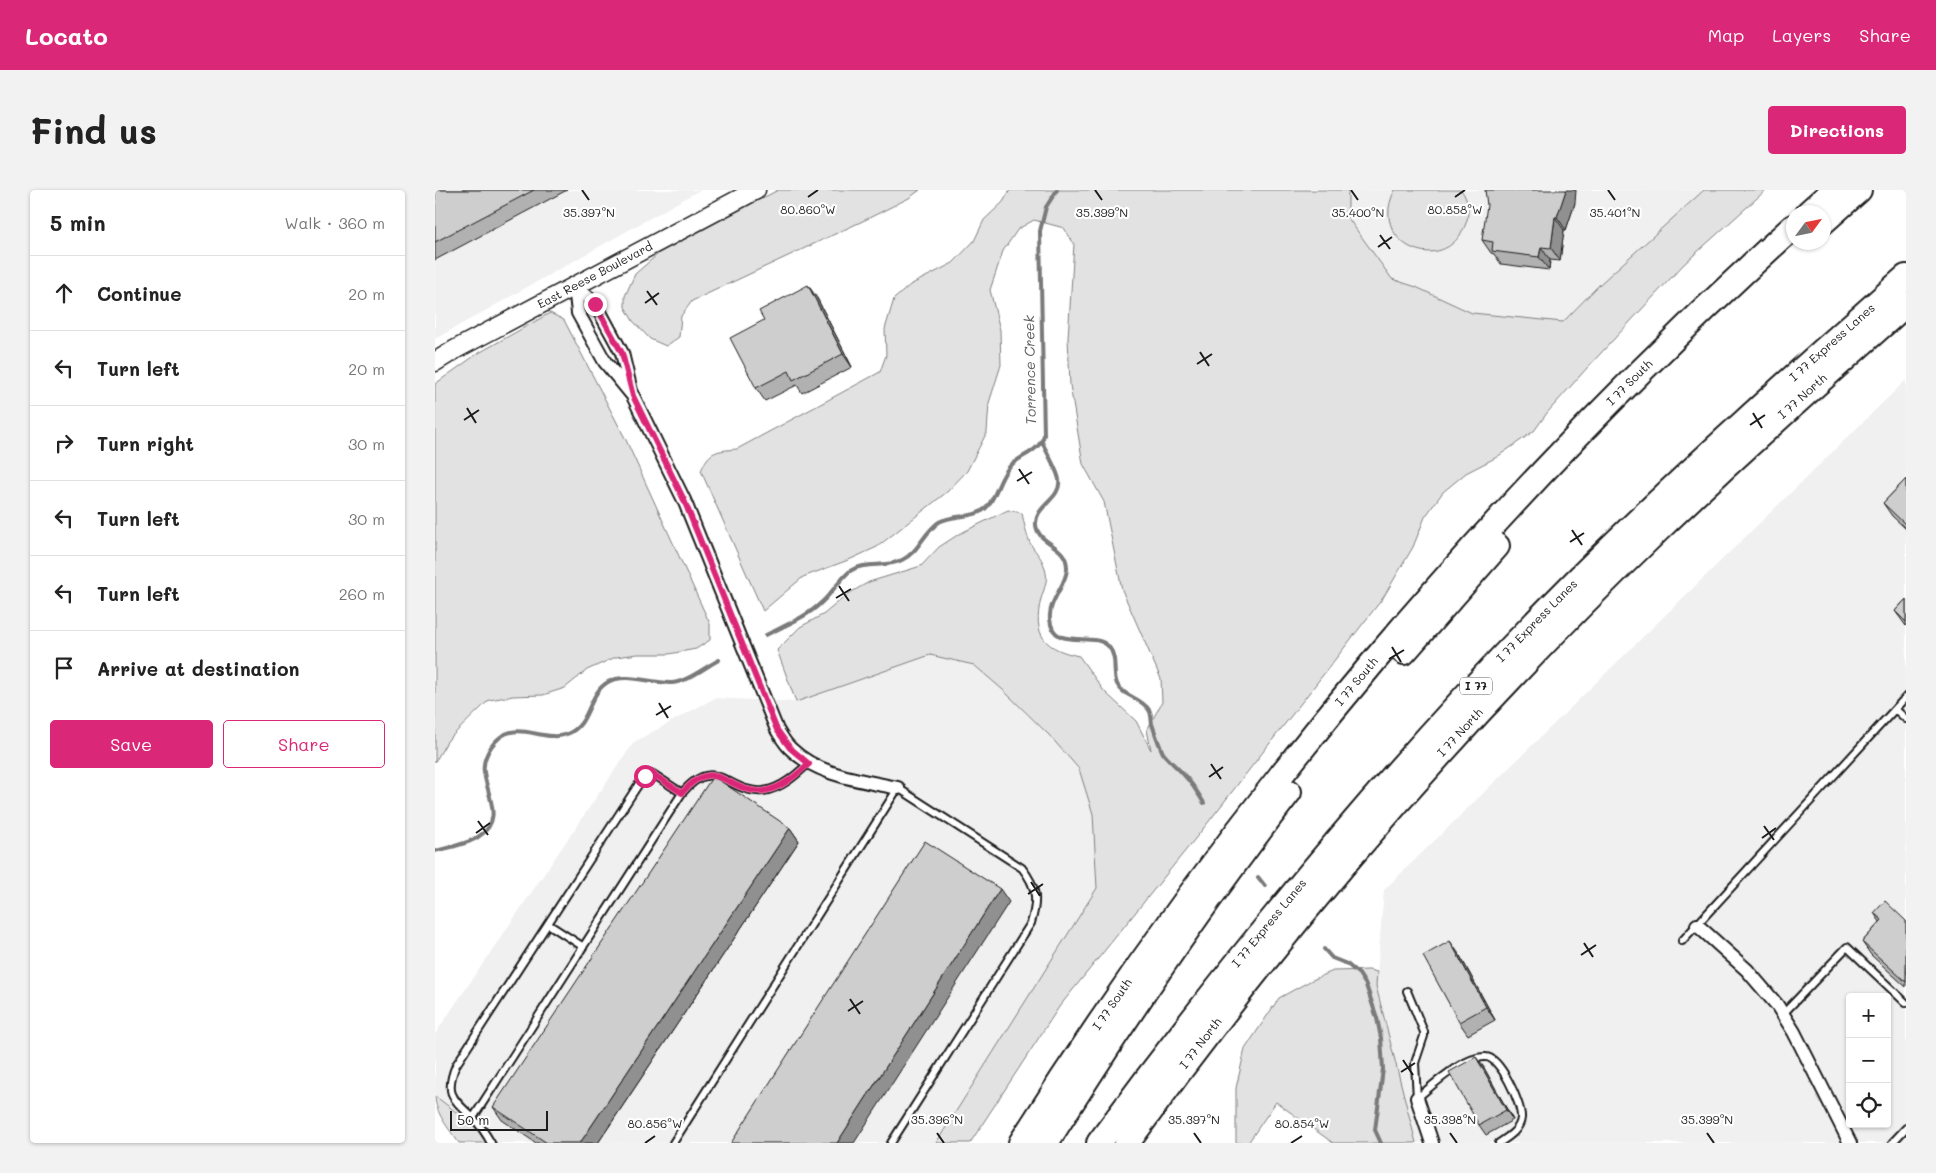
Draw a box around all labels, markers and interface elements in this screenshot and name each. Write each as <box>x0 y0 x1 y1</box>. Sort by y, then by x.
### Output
text: Locato <box>25 20 108 51</box>
text: Map <box>1708 23 1744 47</box>
text: Layers <box>1772 23 1831 47</box>
text: Share <box>1859 23 1911 47</box>
button: Directions <box>1768 106 1906 154</box>
text: Find us <box>30 107 157 153</box>
text: 80.860°W <box>780 201 836 217</box>
text: 80.858°W <box>1428 201 1482 217</box>
text: 35.397°N <box>563 204 615 220</box>
text: 35.399°N <box>1076 204 1128 220</box>
text: 35.400°N <box>1332 204 1384 220</box>
text: 35.401°N <box>1590 204 1640 220</box>
north arrow <box>1786 205 1831 250</box>
text: 5 min <box>50 209 106 236</box>
text: Walk · 360 m <box>284 212 385 233</box>
street label: East Reese Boulevard <box>534 237 655 312</box>
icon: ahead <box>50 279 78 307</box>
text: Continue <box>97 281 182 306</box>
text: 20 m <box>348 283 385 304</box>
route end <box>584 293 607 316</box>
street label: I 77 Express Lanes <box>1785 299 1878 384</box>
water label: Torrence Creek <box>1019 314 1040 425</box>
icon: left <box>50 354 78 382</box>
street label: I 77 South <box>1602 355 1656 408</box>
text: Turn left <box>97 356 180 381</box>
text: 20 m <box>348 358 385 379</box>
street label: I 77 North <box>1774 369 1830 422</box>
icon: right <box>50 429 78 457</box>
text: Turn right <box>97 431 194 456</box>
text: 30 m <box>348 433 385 454</box>
icon: left <box>50 504 78 532</box>
text: Turn left <box>97 506 180 531</box>
text: 30 m <box>348 508 385 529</box>
street label: I 77 Express Lanes <box>1492 575 1580 665</box>
icon: left <box>50 579 78 607</box>
text: Turn left <box>97 581 180 606</box>
text: 260 m <box>339 583 385 604</box>
street label: I 77 South <box>1331 653 1381 709</box>
icon: arrive <box>50 654 78 682</box>
text: Arrive at destination <box>97 656 300 681</box>
road number: I 77 <box>1460 678 1492 694</box>
street label: I 77 North <box>1433 704 1486 760</box>
button: Save <box>50 720 213 768</box>
button: Share <box>223 720 385 768</box>
route start <box>634 765 657 788</box>
street label: I 77 Express Lanes <box>1228 875 1309 970</box>
street label: I 77 South <box>1088 975 1135 1033</box>
map controls <box>1846 993 1891 1128</box>
button: + <box>1846 993 1891 1038</box>
street label: I 77 North <box>1175 1014 1225 1072</box>
button: − <box>1846 1038 1891 1083</box>
button: locate <box>1846 1083 1891 1128</box>
scale bar <box>450 1108 547 1131</box>
text: 50 m <box>457 1110 489 1129</box>
text: 35.396°N <box>911 1111 963 1127</box>
text: 35.397°N <box>1168 1111 1220 1127</box>
text: 35.398°N <box>1424 1111 1476 1127</box>
text: 35.399°N <box>1681 1111 1733 1127</box>
text: 80.856°W <box>628 1115 682 1131</box>
text: 80.854°W <box>1275 1115 1329 1131</box>

